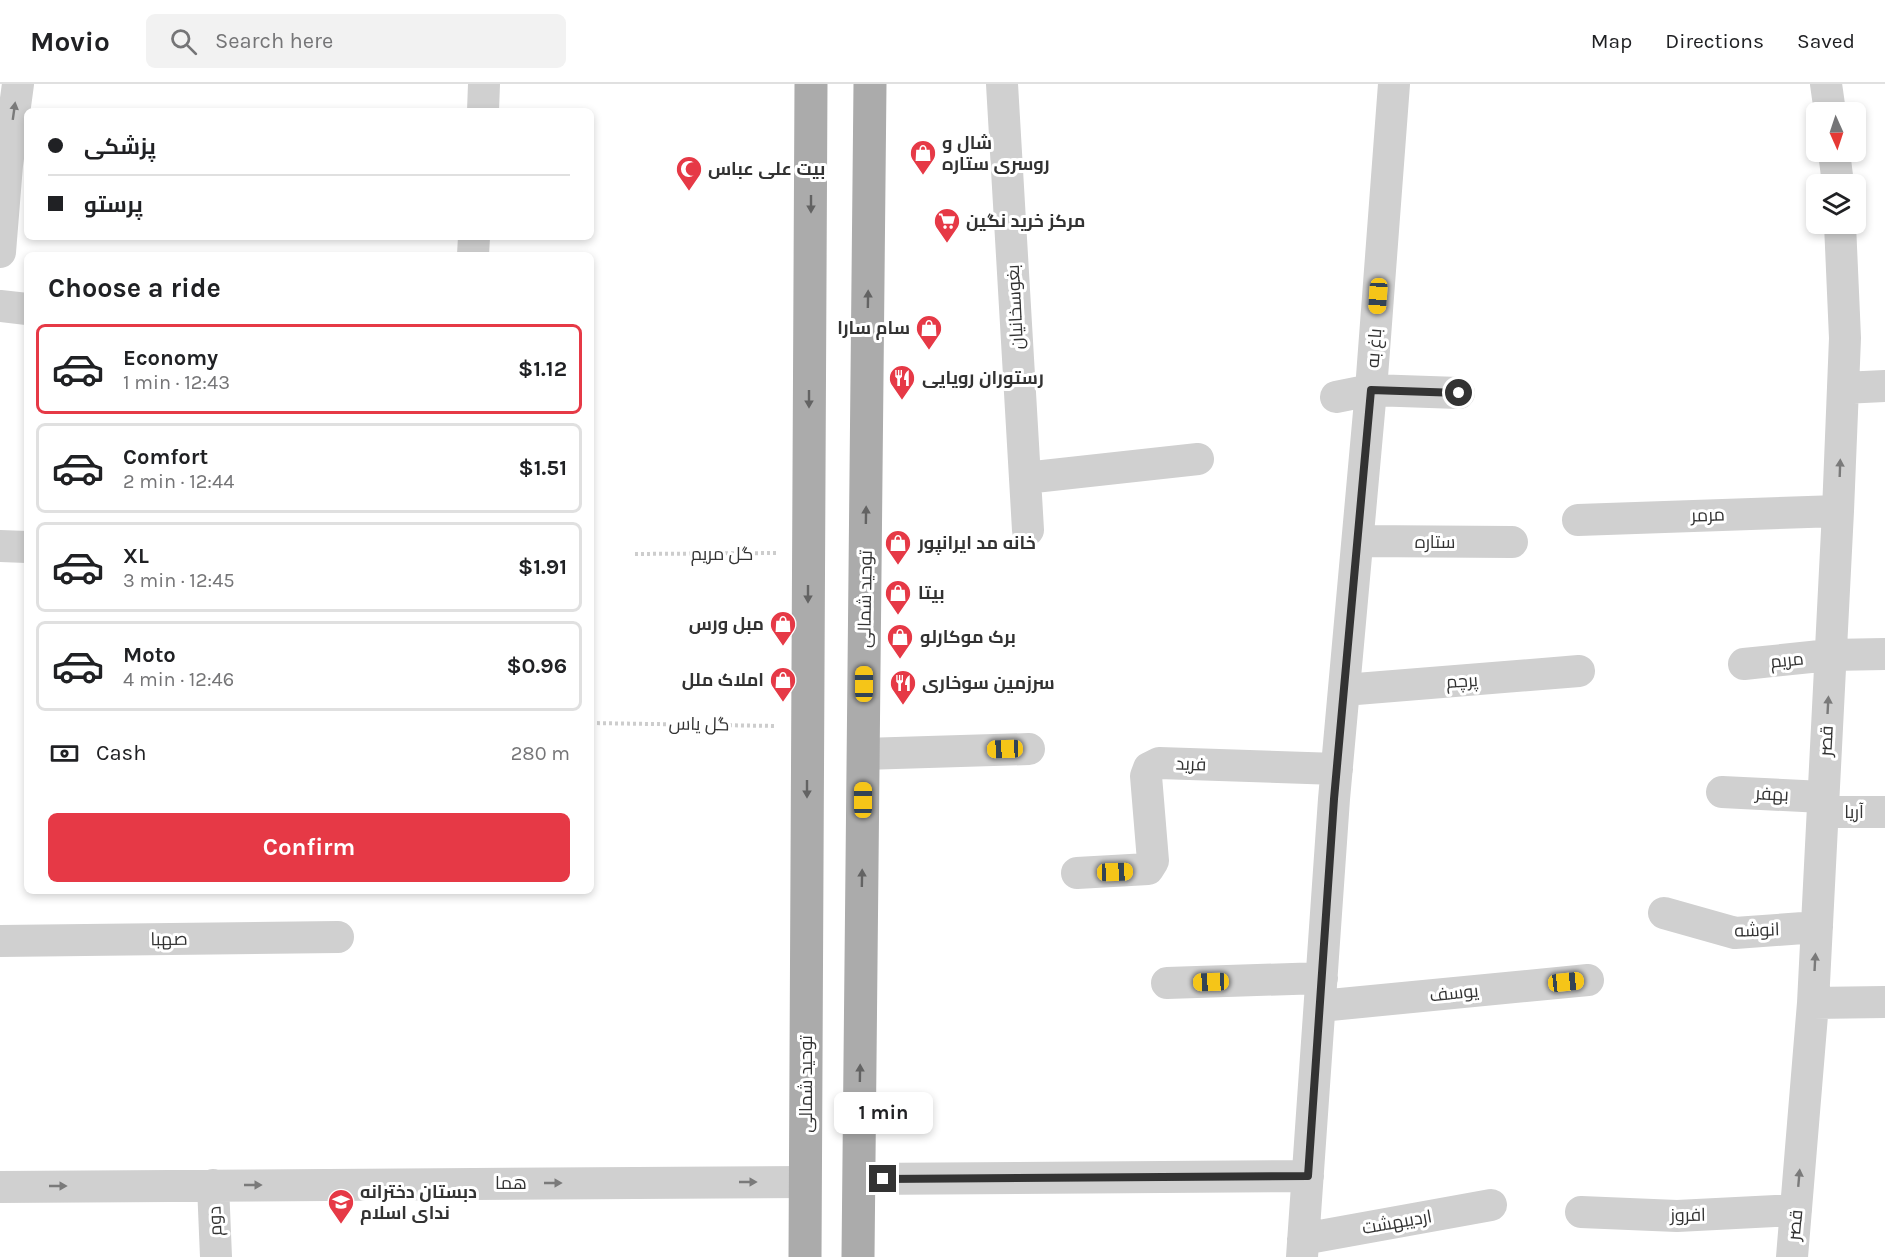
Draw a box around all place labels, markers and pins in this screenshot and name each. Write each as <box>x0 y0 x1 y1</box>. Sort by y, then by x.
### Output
place label: شال و روسری ستاره <box>942 132 1050 175</box>
shop icon: شال و روسری ستاره <box>908 138 938 176</box>
mosque icon: بیت علی عباس <box>674 154 704 192</box>
place label: بیت علی عباس <box>708 158 825 180</box>
supermarket icon: مرکز خرید نگین <box>932 206 962 244</box>
place label: مرکز خرید نگین <box>966 210 1085 232</box>
shop icon: سام سارا <box>914 313 944 351</box>
place label: سام سارا <box>837 317 910 340</box>
restaurant icon: رستوران رویایی <box>887 363 917 401</box>
place label: رستوران رویایی <box>922 367 1044 389</box>
shop icon: خانه مد ایرانپور <box>883 528 913 566</box>
place label: خانه مد ایرانپور <box>917 532 1036 555</box>
shop icon: بیتا <box>883 578 913 616</box>
place label: بیتا <box>918 582 945 604</box>
shop icon: مبل ورس <box>768 609 798 647</box>
place label: مبل ورس <box>689 613 764 635</box>
shop icon: برک موکارلو <box>885 622 915 660</box>
place label: برک موکارلو <box>920 626 1016 648</box>
shop icon: املاک ملل <box>768 665 798 703</box>
restaurant icon: سرزمین سوخاری <box>888 668 918 706</box>
place label: املاک ملل <box>682 669 764 691</box>
place label: سرزمین سوخاری <box>922 672 1055 694</box>
place label: دبستان دخترانه ندای اسلام <box>360 1181 477 1225</box>
school or university icon: دبستان دخترانه ندای اسلام <box>326 1187 356 1225</box>

